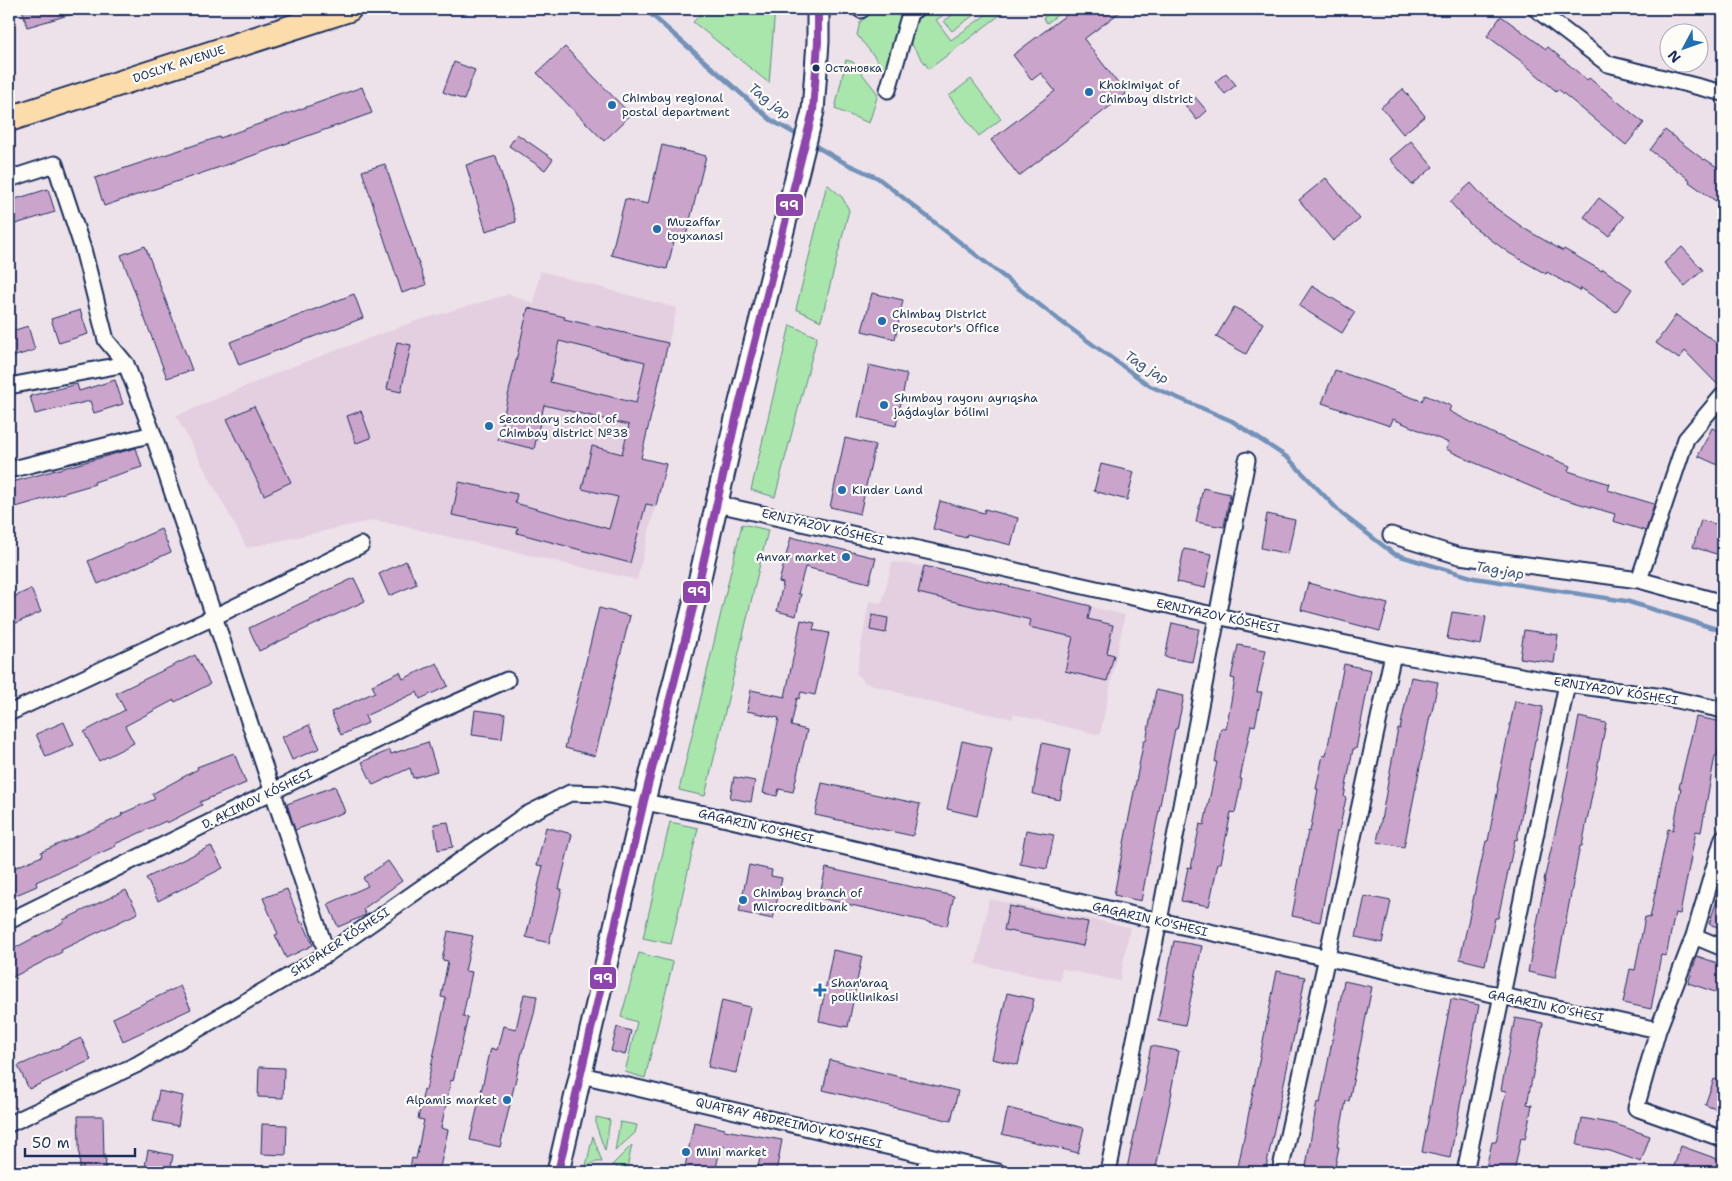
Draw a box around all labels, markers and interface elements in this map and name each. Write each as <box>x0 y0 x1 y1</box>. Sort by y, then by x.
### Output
north arrow <box>1660 22 1710 72</box>
street label: DOSLYK AVENUE <box>131 42 227 86</box>
text: N <box>1664 46 1685 67</box>
place label: Остановка <box>825 61 882 76</box>
marker: Остановка <box>811 63 821 73</box>
place label: Khokimiyat of Chimbay district <box>1099 77 1193 107</box>
water label: Tag jap <box>745 79 795 123</box>
marker: Khokimiyat of Chimbay district <box>1083 86 1095 98</box>
place label: Chimbay regional postal department <box>622 90 730 120</box>
marker: Chimbay regional postal department <box>606 99 618 111</box>
line badge: 99 <box>775 193 804 217</box>
text: 99 <box>779 196 799 214</box>
place label: Muzaffar toyxanasi <box>667 214 724 244</box>
marker: Muzaffar toyxanasi <box>651 223 663 235</box>
place label: Chimbay District Prosecutor's Office <box>892 306 1000 336</box>
marker: Chimbay District Prosecutor's Office <box>876 315 888 327</box>
water label: Tag jap <box>1121 346 1173 388</box>
place label: Shımbay rayonı ayrıqsha jaǵdaylar bólimi <box>893 390 1038 420</box>
marker: Shımbay rayonı ayrıqsha jaǵdaylar bólimi <box>878 399 890 411</box>
place label: Secondary school of Chimbay district №38 <box>499 411 628 441</box>
marker: Secondary school of Chimbay district №38 <box>483 420 495 432</box>
place label: Kinder Land <box>852 482 923 498</box>
marker: Kinder Land <box>836 484 848 496</box>
street label: ERNIYAZOV KÓSHESI <box>760 505 886 549</box>
place label: Anvar market <box>756 549 836 565</box>
marker: Anvar market <box>840 551 852 563</box>
water label: Tag jap <box>1474 557 1526 583</box>
line badge: 99 <box>682 580 711 604</box>
text: 99 <box>687 582 707 600</box>
street label: ERNIYAZOV KÓSHESI <box>1155 595 1281 637</box>
street label: ERNIYAZOV KÓSHESI <box>1553 673 1680 709</box>
street label: D. AKIMOV KÓSHESI <box>199 765 315 833</box>
street label: GAGARIN KO'SHESI <box>697 805 816 847</box>
place label: Chimbay branch of Microcreditbank <box>753 885 863 915</box>
marker: Chimbay branch of Microcreditbank <box>737 894 749 906</box>
street label: GAGARIN KO'SHESI <box>1091 898 1210 940</box>
street label: SHIPAKER KÓSHESI <box>287 904 393 980</box>
line badge: 99 <box>589 966 617 990</box>
text: 99 <box>593 969 613 987</box>
place label: Shan'araq poliklinikasi <box>831 975 899 1005</box>
marker: Shan'araq poliklinikasi <box>813 983 827 997</box>
street label: GAGARIN KO'SHESI <box>1487 986 1606 1026</box>
place label: Alpamis market <box>406 1092 497 1108</box>
marker: Alpamis market <box>501 1094 513 1106</box>
street label: QUATBAY ABDREIMOV KO'SHESI <box>694 1094 884 1152</box>
scale bar <box>25 1126 135 1158</box>
text: 50 m <box>32 1133 70 1153</box>
place label: Mini market <box>696 1144 767 1160</box>
marker: Mini market <box>680 1146 692 1158</box>

